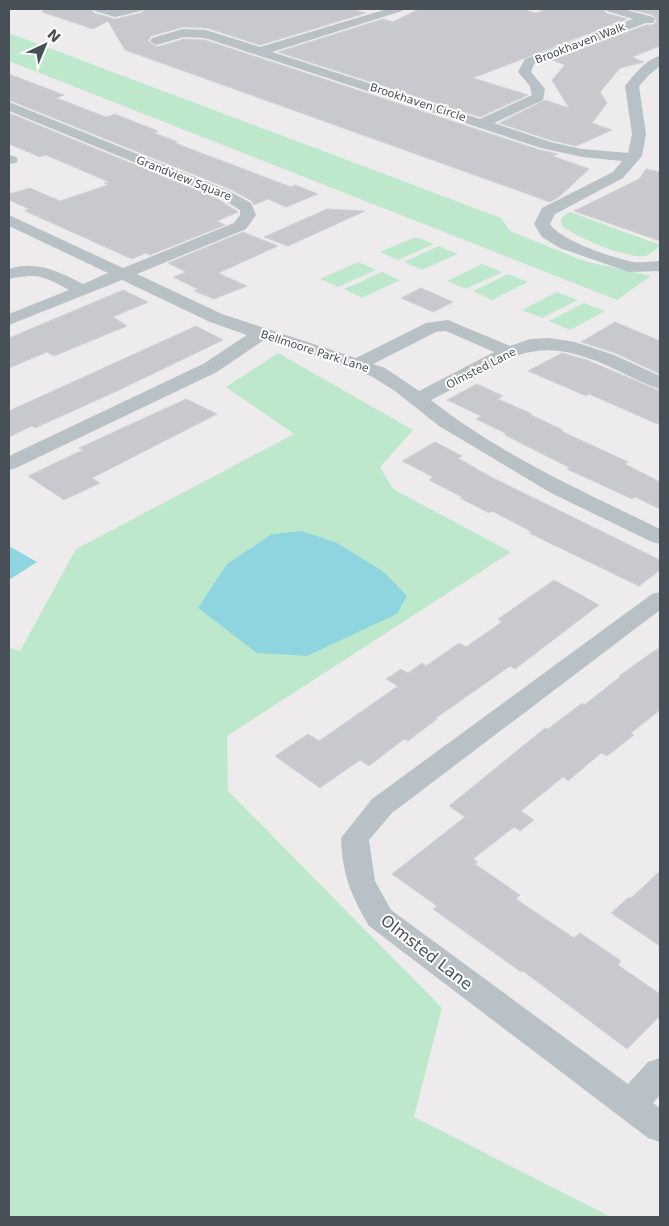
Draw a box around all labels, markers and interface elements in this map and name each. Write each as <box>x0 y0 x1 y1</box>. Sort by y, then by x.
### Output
north arrow <box>20 20 70 70</box>
street label: Brookhaven Walk <box>533 20 628 67</box>
text: N <box>44 26 64 45</box>
street label: Brookhaven Circle <box>368 81 468 124</box>
street label: Grandview Square <box>134 153 233 204</box>
street label: Bellmoore Park Lane <box>259 328 371 375</box>
street label: Olmsted Lane <box>444 345 518 392</box>
street label: Olmsted Lane <box>377 911 476 994</box>

